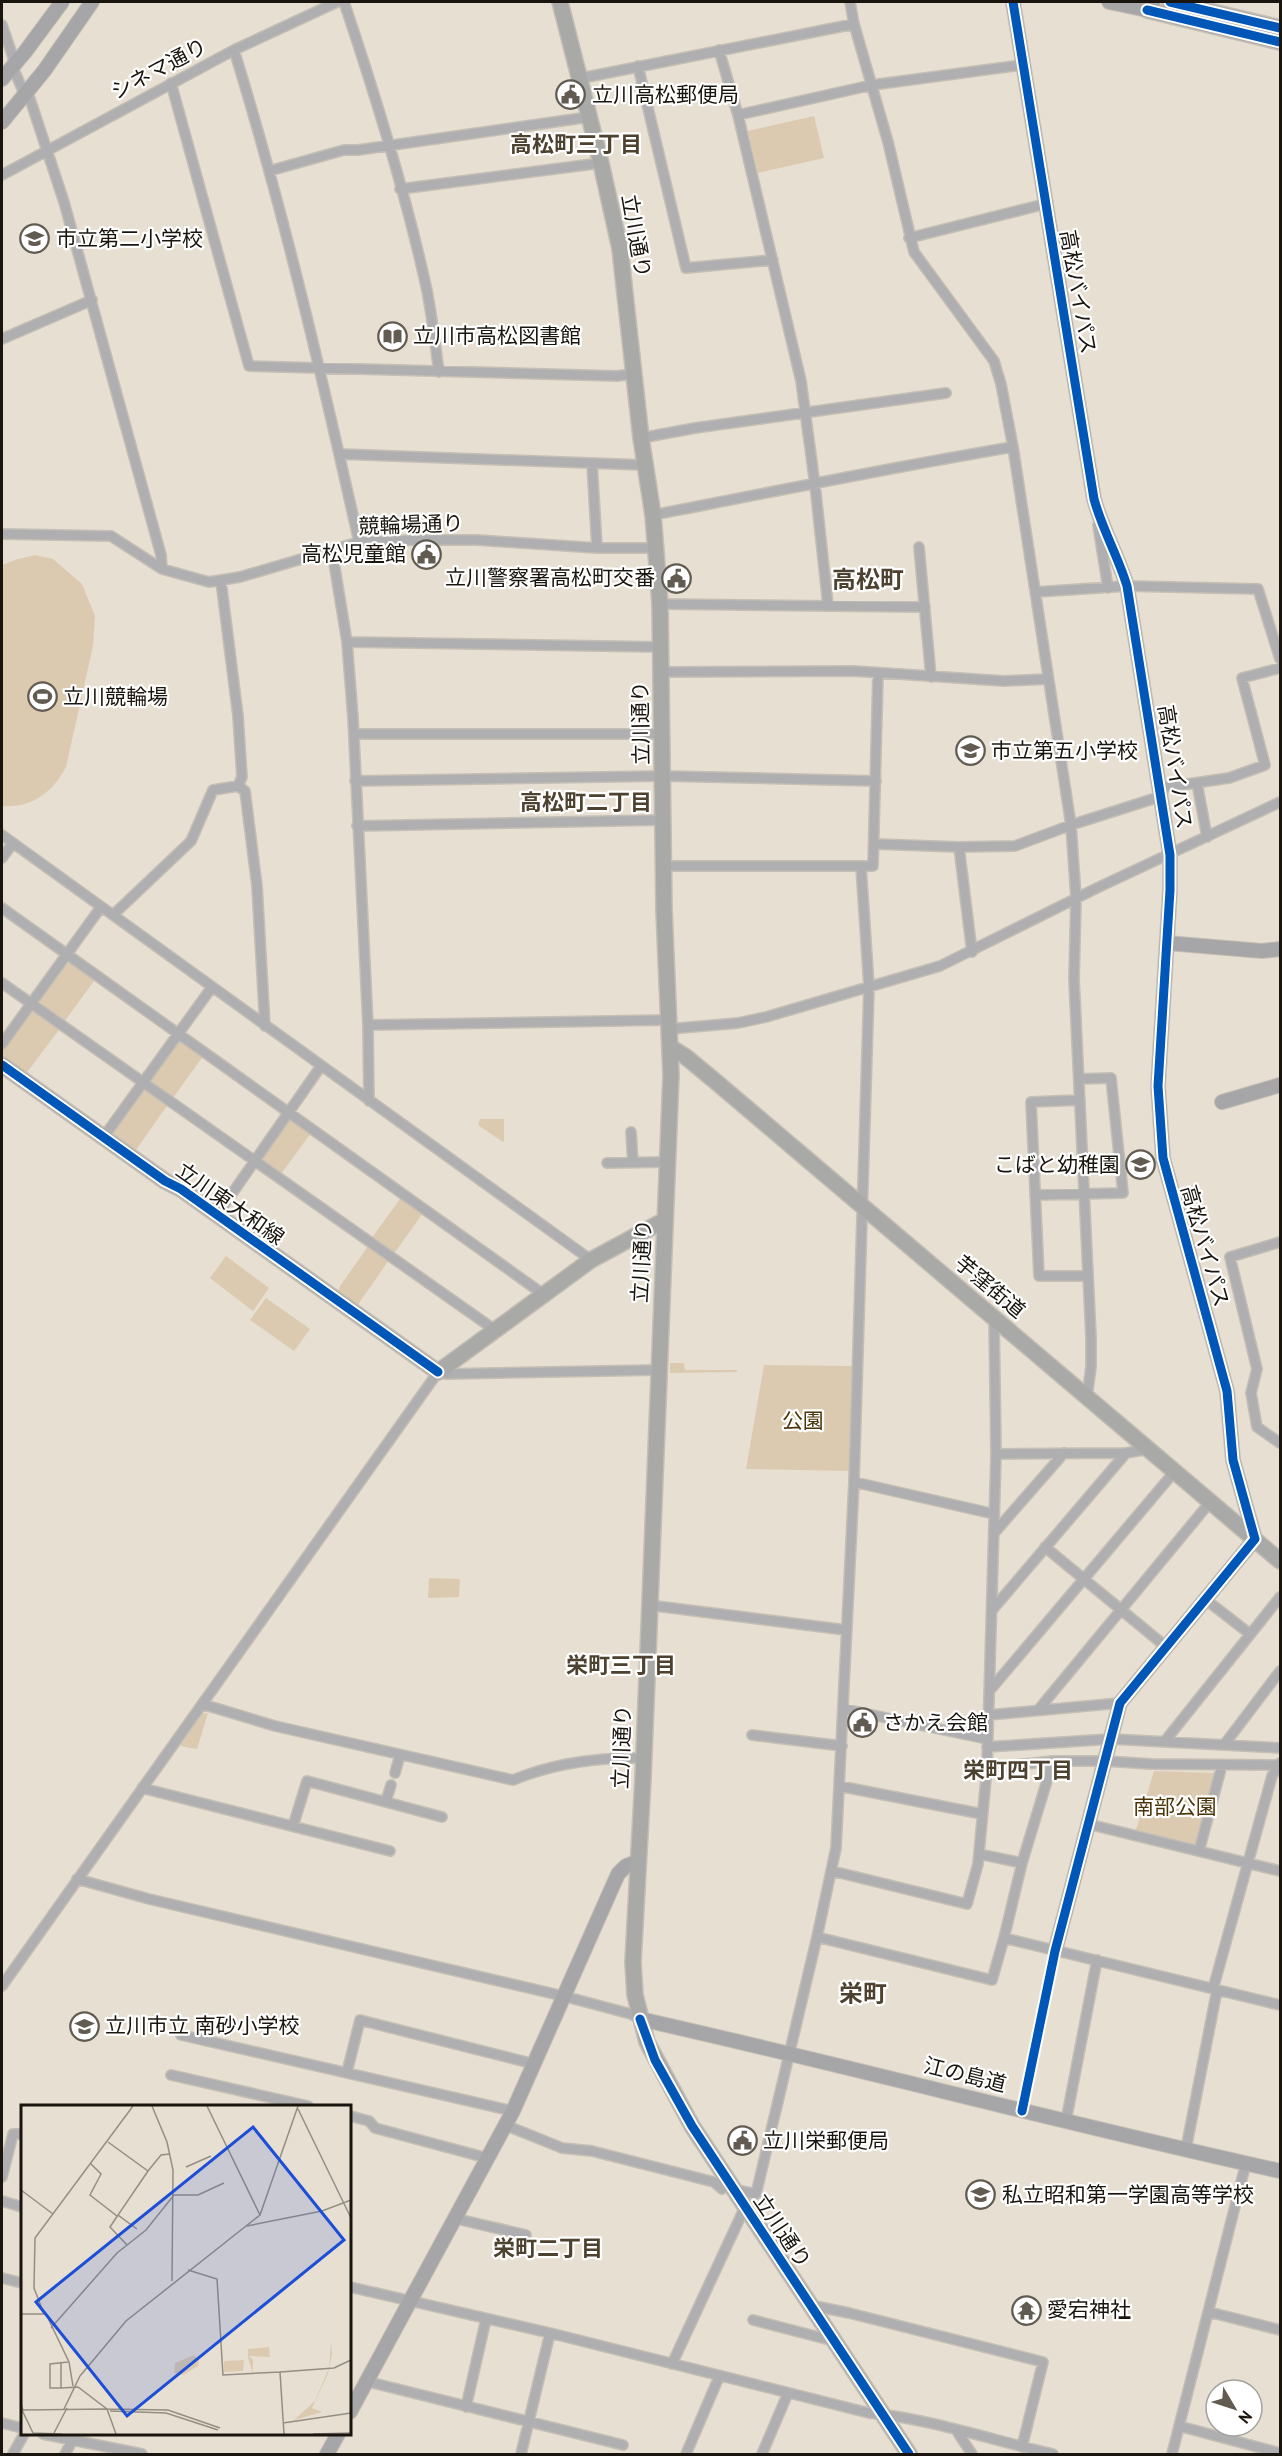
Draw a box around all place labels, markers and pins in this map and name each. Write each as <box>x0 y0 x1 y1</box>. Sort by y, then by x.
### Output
public building icon: 立川高松郵便局 <box>555 79 587 111</box>
place label: 立川高松郵便局 <box>592 81 739 108</box>
school or university icon: 市立第二小学校 <box>19 223 51 255</box>
place label: 市立第二小学校 <box>56 225 203 252</box>
library icon: 立川市高松図書館 <box>376 320 408 352</box>
place label: 立川市高松図書館 <box>413 322 581 349</box>
public building icon: 高松児童館 <box>411 538 443 570</box>
place label: 高松児童館 <box>301 540 406 567</box>
public building icon: 立川警察署高松町交番 <box>660 562 692 594</box>
place label: 立川警察署高松町交番 <box>445 564 655 591</box>
sports icon: 立川競輪場 <box>26 681 58 713</box>
place label: 立川競輪場 <box>63 683 168 710</box>
school or university icon: 市立第五小学校 <box>954 735 986 767</box>
place label: 市立第五小学校 <box>991 737 1138 764</box>
school or university icon: こばと幼稚園 <box>1125 1149 1157 1181</box>
place label: こばと幼稚園 <box>994 1151 1120 1178</box>
public building icon: さかえ会館 <box>846 1707 878 1739</box>
place label: さかえ会館 <box>883 1709 988 1736</box>
school or university icon: 立川市立 南砂小学校 <box>68 2010 100 2042</box>
place label: 立川市立 南砂小学校 <box>105 2012 300 2039</box>
public building icon: 立川栄郵便局 <box>726 2125 758 2157</box>
place label: 立川栄郵便局 <box>763 2127 889 2154</box>
school or university icon: 私立昭和第一学園高等学校 <box>965 2179 997 2211</box>
place label: 私立昭和第一学園高等学校 <box>1002 2181 1254 2208</box>
temple icon: 愛宕神社 <box>1010 2294 1042 2326</box>
place label: 愛宕神社 <box>1047 2296 1131 2323</box>

